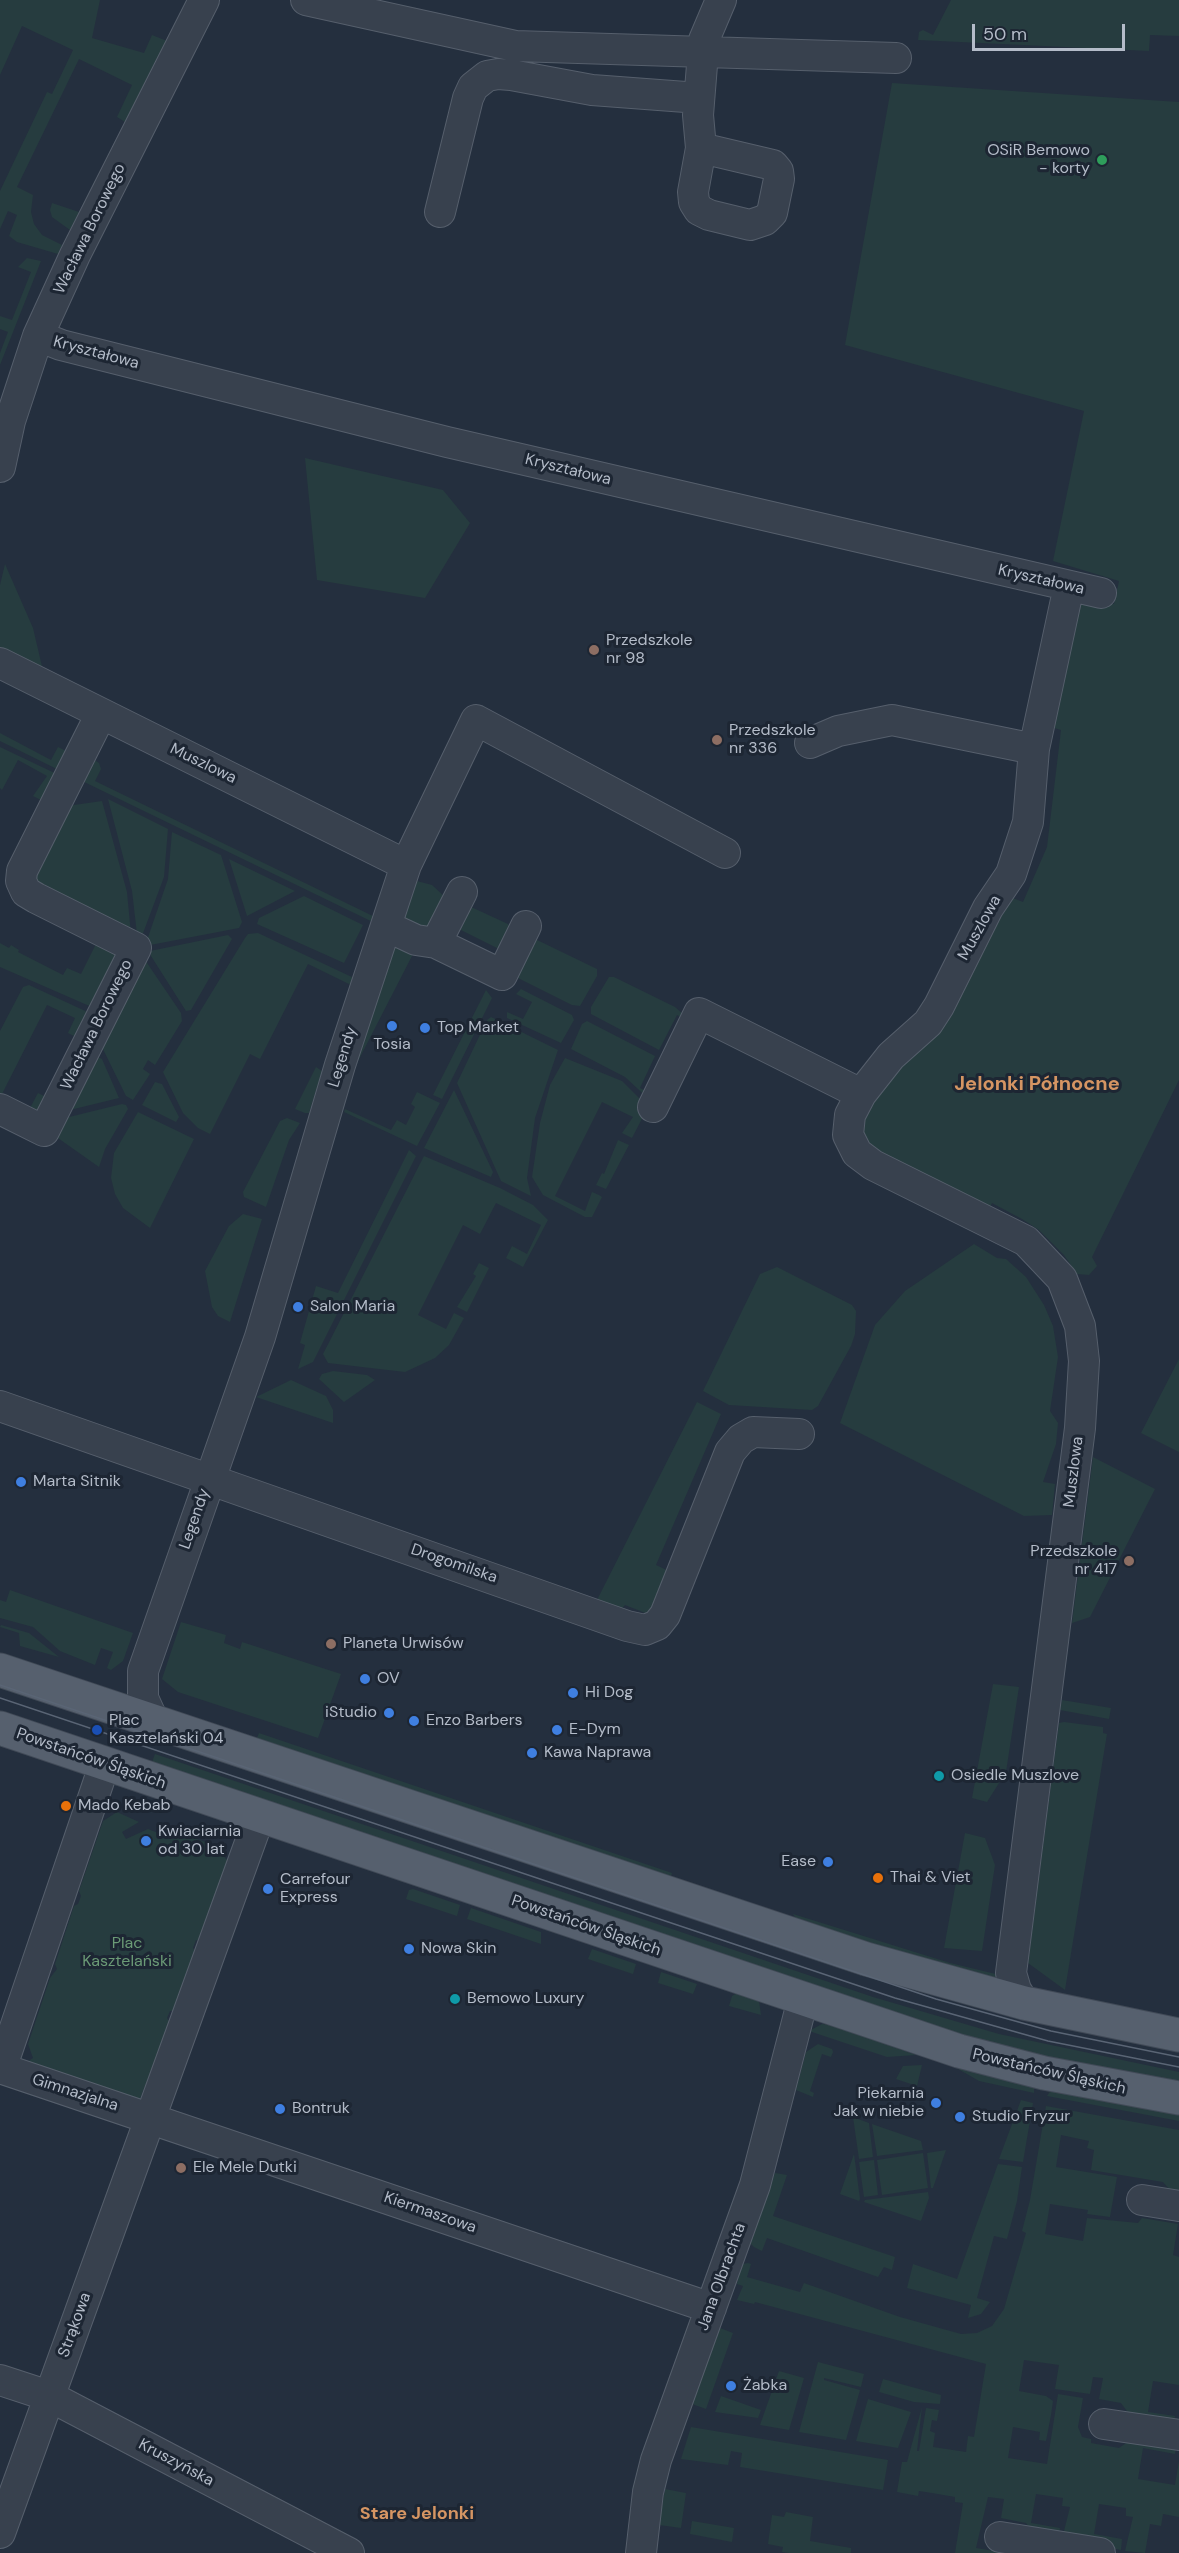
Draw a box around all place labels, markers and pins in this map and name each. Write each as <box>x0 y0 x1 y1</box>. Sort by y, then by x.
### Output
place label: OSiR Bemowo - korty <box>987 141 1090 179</box>
marker: OSiR Bemowo - korty <box>1095 153 1109 167</box>
place label: Przedszkole nr 98 <box>606 631 693 669</box>
marker: Przedszkole nr 98 <box>587 643 601 657</box>
place label: Przedszkole nr 336 <box>729 721 816 759</box>
marker: Przedszkole nr 336 <box>710 733 724 747</box>
place label: Top Market <box>437 1018 519 1038</box>
marker: Tosia <box>385 1019 399 1033</box>
marker: Top Market <box>418 1021 432 1035</box>
place label: Tosia <box>373 1035 411 1055</box>
place label: Salon Maria <box>310 1297 395 1317</box>
marker: Salon Maria <box>291 1300 305 1314</box>
place label: Marta Sitnik <box>33 1472 121 1492</box>
marker: Marta Sitnik <box>14 1475 28 1489</box>
place label: Przedszkole nr 417 <box>1030 1542 1117 1580</box>
marker: Przedszkole nr 417 <box>1122 1554 1136 1568</box>
place label: Planeta Urwisów <box>343 1634 464 1654</box>
marker: Planeta Urwisów <box>324 1637 338 1651</box>
place label: OV <box>377 1669 400 1689</box>
marker: OV <box>358 1672 372 1686</box>
place label: Hi Dog <box>585 1683 633 1703</box>
marker: Hi Dog <box>566 1686 580 1700</box>
place label: iStudio <box>325 1703 377 1723</box>
marker: iStudio <box>382 1706 396 1720</box>
place label: Plac Kasztelański 04 <box>109 1711 223 1749</box>
place label: Enzo Barbers <box>426 1711 523 1731</box>
marker: Enzo Barbers <box>407 1714 421 1728</box>
place label: E-Dym <box>569 1720 621 1740</box>
marker: Plac Kasztelański 04 <box>90 1723 104 1737</box>
marker: E-Dym <box>550 1723 564 1737</box>
place label: Kawa Naprawa <box>544 1743 651 1763</box>
marker: Kawa Naprawa <box>525 1746 539 1760</box>
place label: Osiedle Muszlove <box>951 1766 1079 1786</box>
marker: Osiedle Muszlove <box>932 1769 946 1783</box>
place label: Mado Kebab <box>78 1796 171 1816</box>
marker: Mado Kebab <box>59 1799 73 1813</box>
place label: Kwiaciarnia od 30 lat <box>158 1822 241 1860</box>
marker: Kwiaciarnia od 30 lat <box>139 1834 153 1848</box>
place label: Ease <box>781 1852 816 1872</box>
marker: Ease <box>821 1855 835 1869</box>
place label: Thai & Viet <box>890 1868 971 1888</box>
place label: Carrefour Express <box>280 1870 350 1908</box>
marker: Thai & Viet <box>871 1871 885 1885</box>
marker: Carrefour Express <box>261 1882 275 1896</box>
place label: Nowa Skin <box>421 1939 496 1959</box>
marker: Nowa Skin <box>402 1942 416 1956</box>
place label: Bemowo Luxury <box>467 1989 584 2009</box>
marker: Bemowo Luxury <box>448 1992 462 2006</box>
place label: Piekarnia Jak w niebie <box>833 2084 924 2122</box>
marker: Piekarnia Jak w niebie <box>929 2096 943 2110</box>
place label: Bontruk <box>292 2099 350 2119</box>
marker: Bontruk <box>273 2102 287 2116</box>
place label: Studio Fryzur <box>972 2107 1070 2127</box>
marker: Studio Fryzur <box>953 2110 967 2124</box>
place label: Ele Mele Dutki <box>193 2158 297 2178</box>
marker: Ele Mele Dutki <box>174 2161 188 2175</box>
place label: Żabka <box>743 2376 787 2396</box>
marker: Żabka <box>724 2379 738 2393</box>

